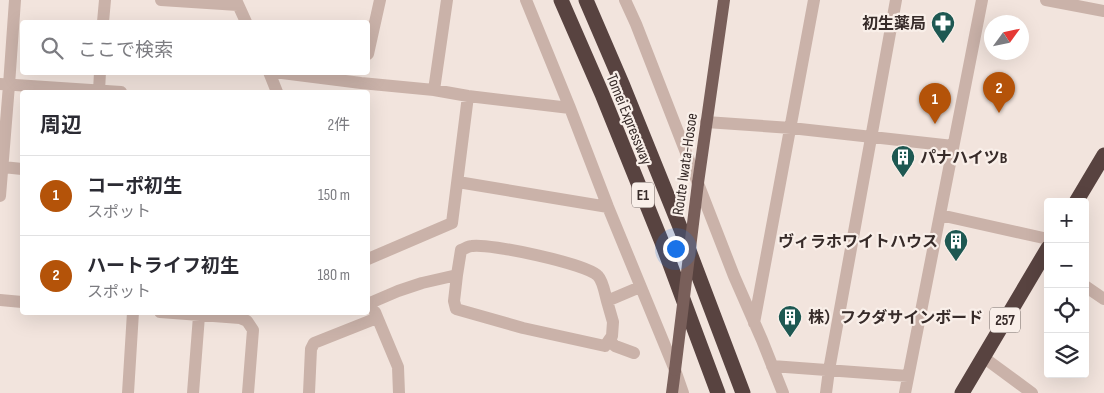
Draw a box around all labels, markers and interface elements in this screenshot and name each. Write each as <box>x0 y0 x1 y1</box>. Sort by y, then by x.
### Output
pharmacy icon: 初生薬局 <box>930 10 956 44</box>
place label: 初生薬局 <box>862 15 926 34</box>
north arrow <box>984 15 1029 60</box>
search box <box>20 20 370 75</box>
icon: search <box>38 34 66 62</box>
text: ここで検索 <box>78 39 173 62</box>
street label: Tomei Expressway <box>602 71 656 168</box>
pin: 2 <box>983 72 1015 113</box>
pin: 1 <box>919 83 951 124</box>
street label: Route Iwata-Hosoe <box>669 112 702 216</box>
text: 周辺 <box>40 113 82 138</box>
text: 2件 <box>327 116 350 135</box>
building icon: パナハイツB <box>890 144 916 178</box>
place label: パナハイツB <box>920 149 1008 168</box>
text: コーポ初生 <box>87 175 182 198</box>
road number: E1 <box>632 182 654 208</box>
text: 1 <box>53 186 59 205</box>
text: 150 m <box>318 186 350 205</box>
map controls <box>1044 198 1089 378</box>
button: + <box>1044 198 1089 243</box>
text: スポット <box>87 203 151 222</box>
building icon: ヴィラホワイトハウス <box>943 228 969 262</box>
place label: ヴィラホワイトハウス <box>778 233 938 252</box>
your location <box>663 236 689 262</box>
button: − <box>1044 243 1089 288</box>
text: ハートライフ初生 <box>87 255 239 278</box>
text: 2 <box>52 266 60 285</box>
text: 180 m <box>317 266 350 285</box>
text: スポット <box>87 283 151 302</box>
button: locate <box>1044 288 1089 333</box>
building icon: 株）フクダサインボード <box>777 304 803 338</box>
road number: 257 <box>990 308 1020 332</box>
place label: 株）フクダサインボード <box>808 309 983 328</box>
button: layers <box>1044 333 1089 378</box>

